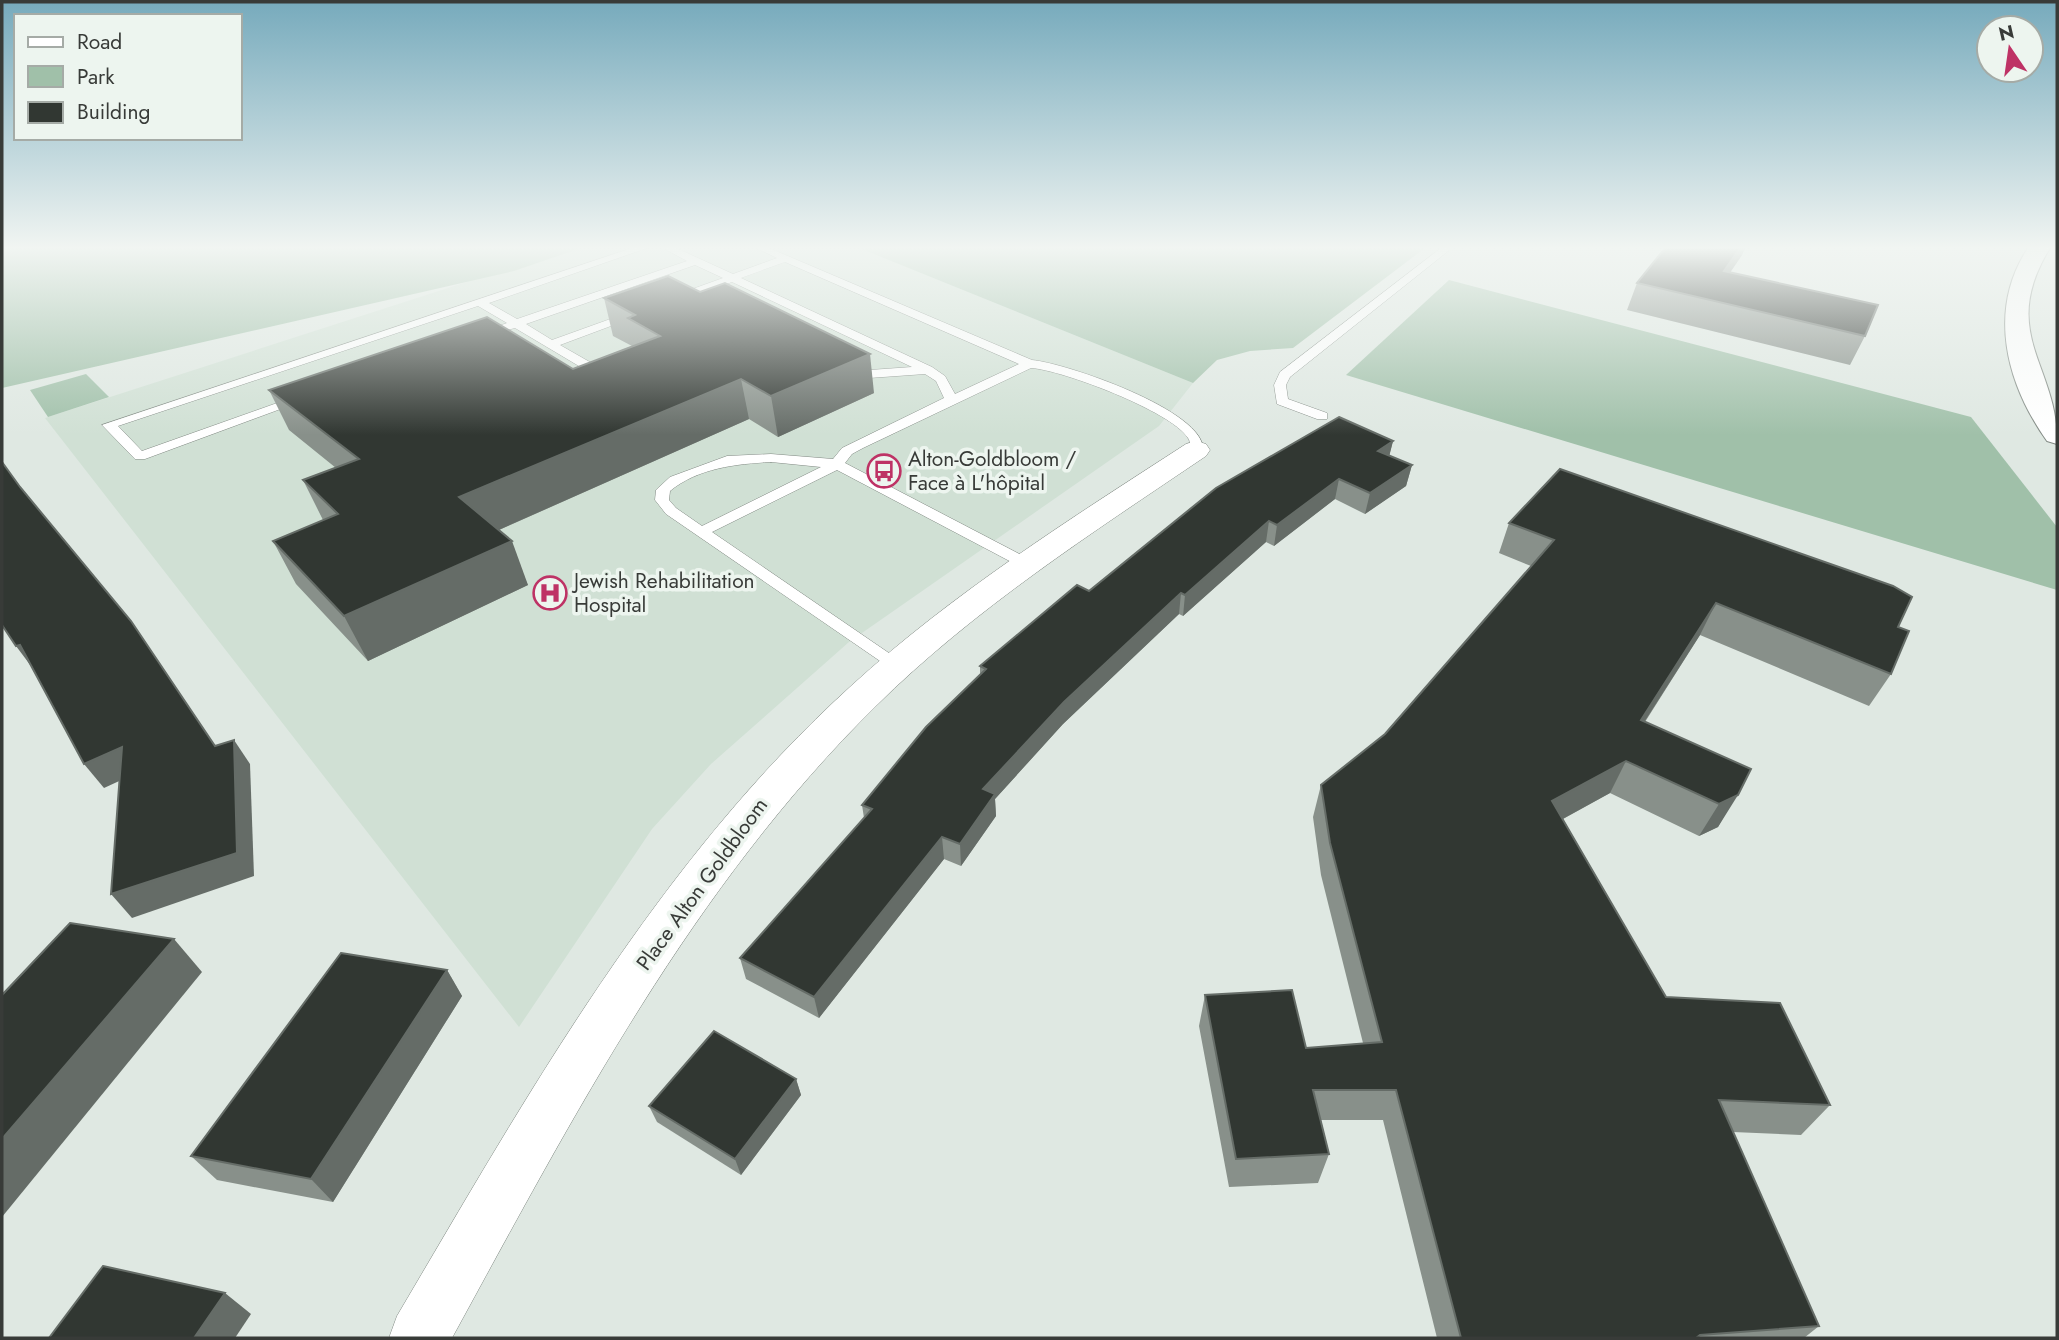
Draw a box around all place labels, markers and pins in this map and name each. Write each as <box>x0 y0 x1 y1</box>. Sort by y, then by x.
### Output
place label: Alton-Goldbloom / Face à L'hôpital <box>908 444 1077 498</box>
bus stop icon: Alton-Goldbloom / Face à L'hôpital <box>865 452 903 490</box>
place label: Jewish Rehabilitation Hospital <box>571 566 755 620</box>
hospital icon: Jewish Rehabilitation Hospital <box>531 574 569 612</box>

